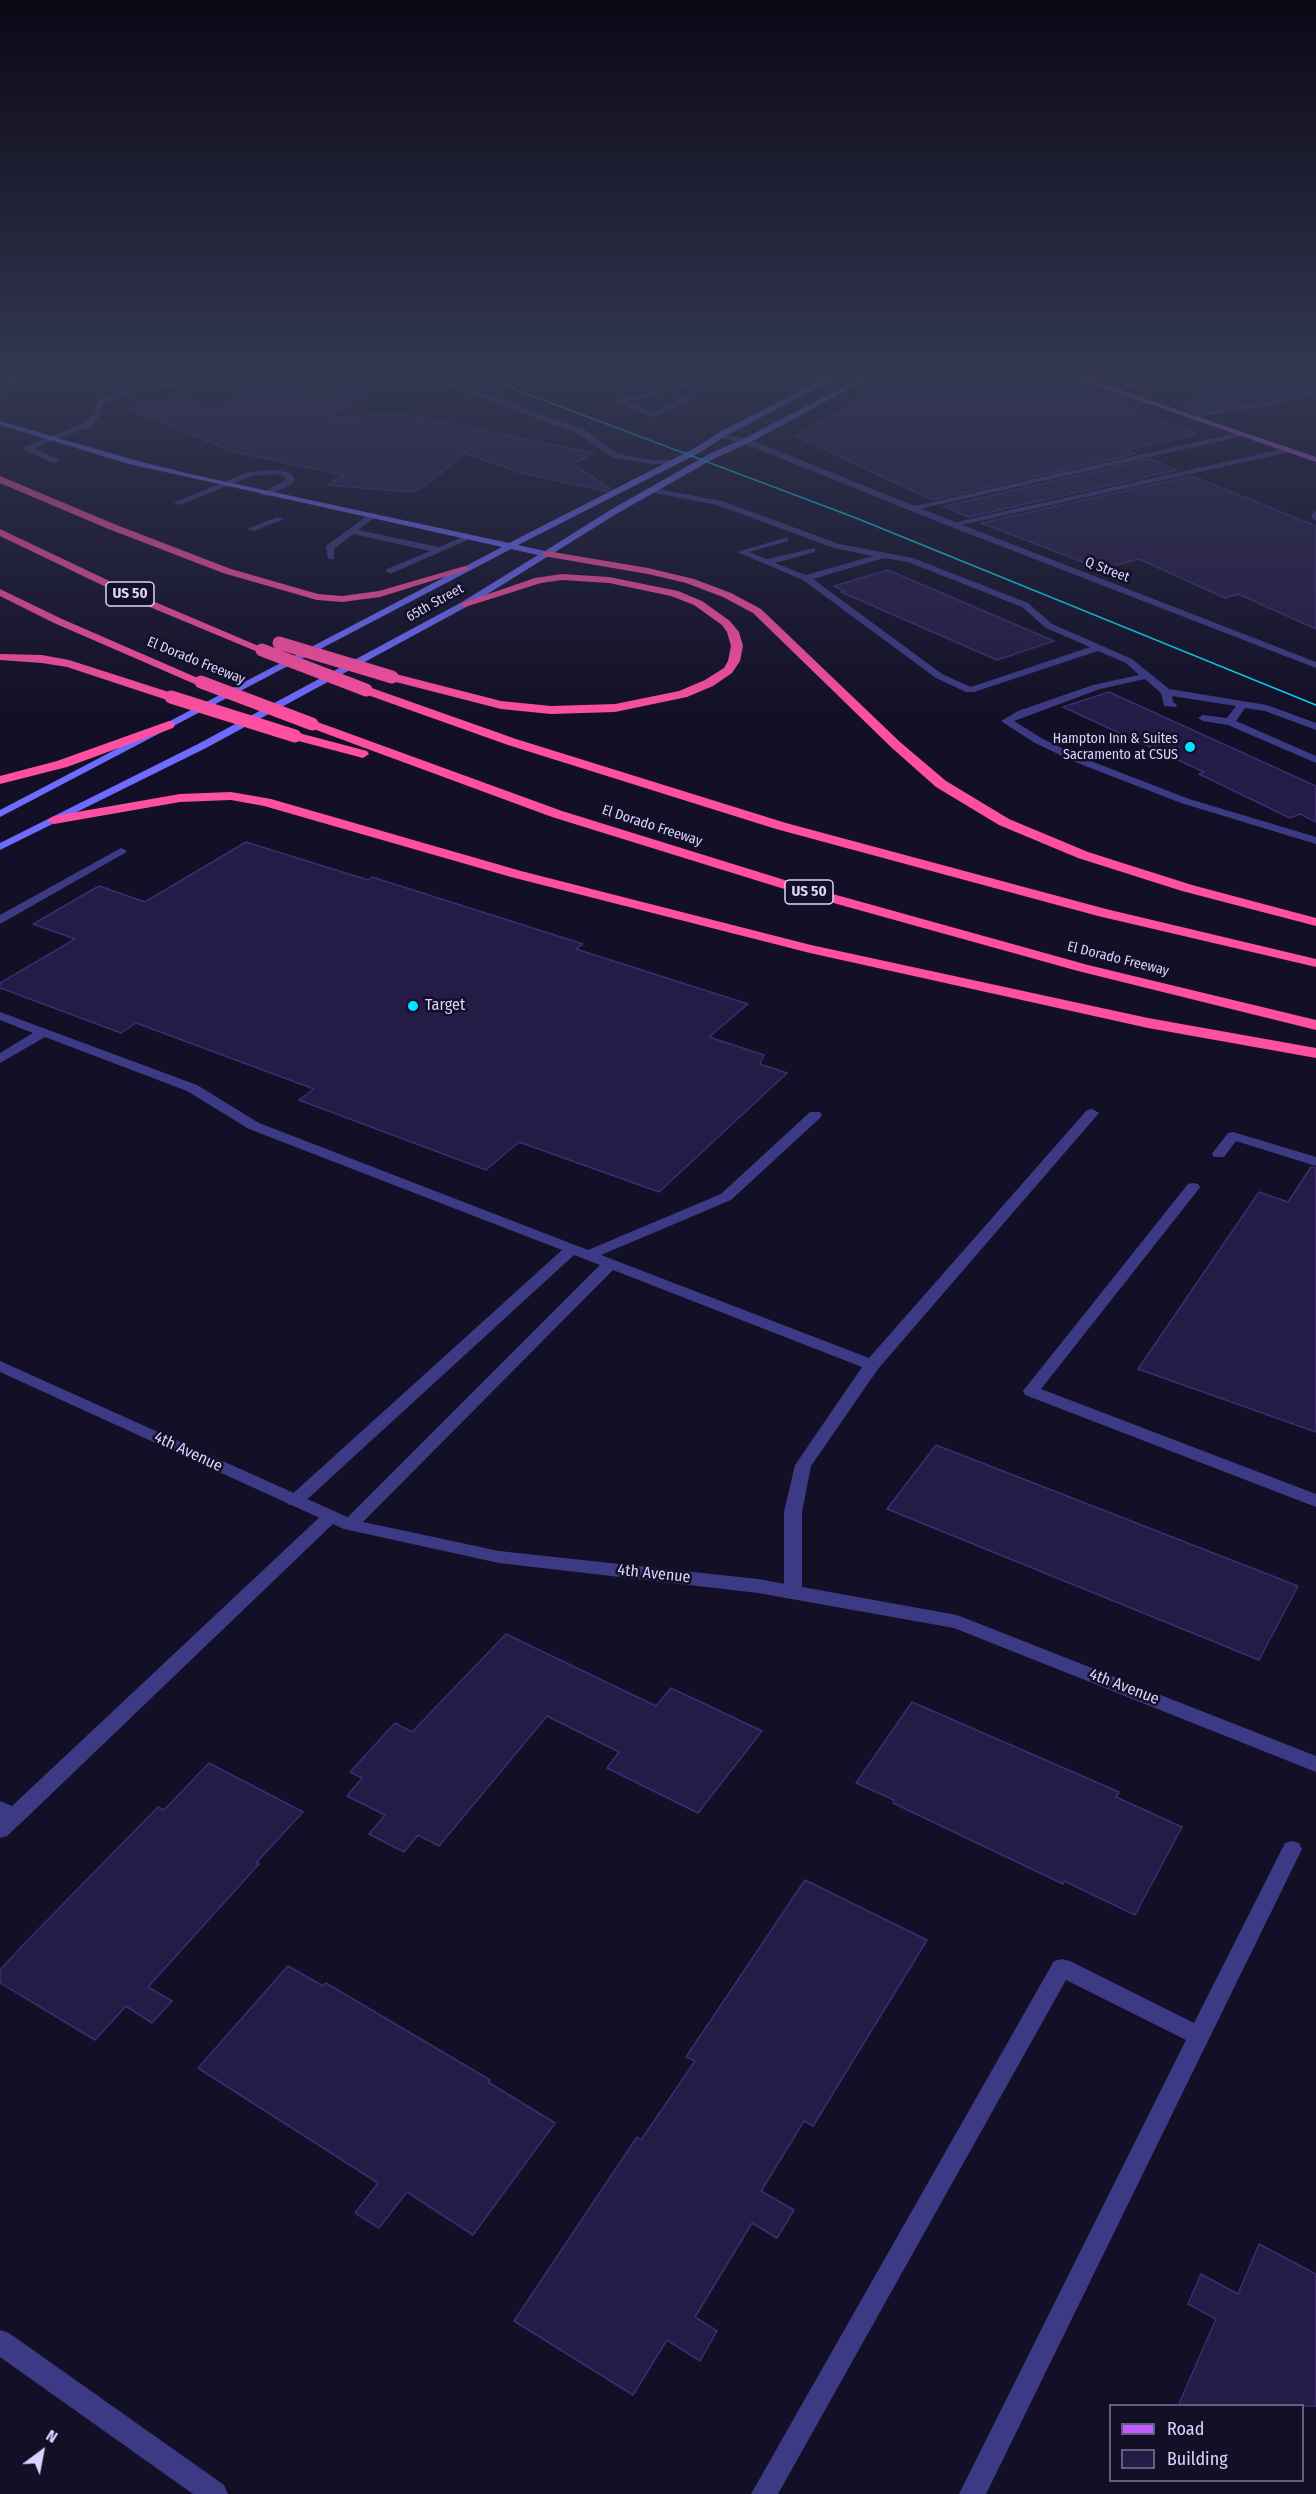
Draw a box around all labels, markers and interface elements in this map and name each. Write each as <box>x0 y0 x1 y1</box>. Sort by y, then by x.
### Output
street label: Q Street <box>1082 554 1132 586</box>
street label: 65th Street <box>403 580 467 626</box>
road number: US 50 <box>106 582 154 606</box>
street label: El Dorado Freeway <box>145 634 247 688</box>
place label: Hampton Inn & Suites Sacramento at CSUS <box>1053 731 1178 764</box>
marker: Hampton Inn & Suites Sacramento at CSUS <box>1183 740 1197 754</box>
street label: El Dorado Freeway <box>600 802 704 850</box>
road number: US 50 <box>785 880 833 904</box>
street label: El Dorado Freeway <box>1065 938 1171 980</box>
place label: Target <box>425 996 465 1016</box>
marker: Target <box>406 999 420 1013</box>
street label: 4th Avenue <box>151 1428 225 1476</box>
street label: 4th Avenue <box>617 1561 691 1587</box>
street label: 4th Avenue <box>1086 1665 1162 1709</box>
legend <box>1109 2404 1304 2482</box>
text: Road <box>1167 2418 1204 2440</box>
north arrow <box>12 2422 72 2482</box>
text: N <box>43 2426 61 2447</box>
text: Building <box>1167 2448 1228 2470</box>

